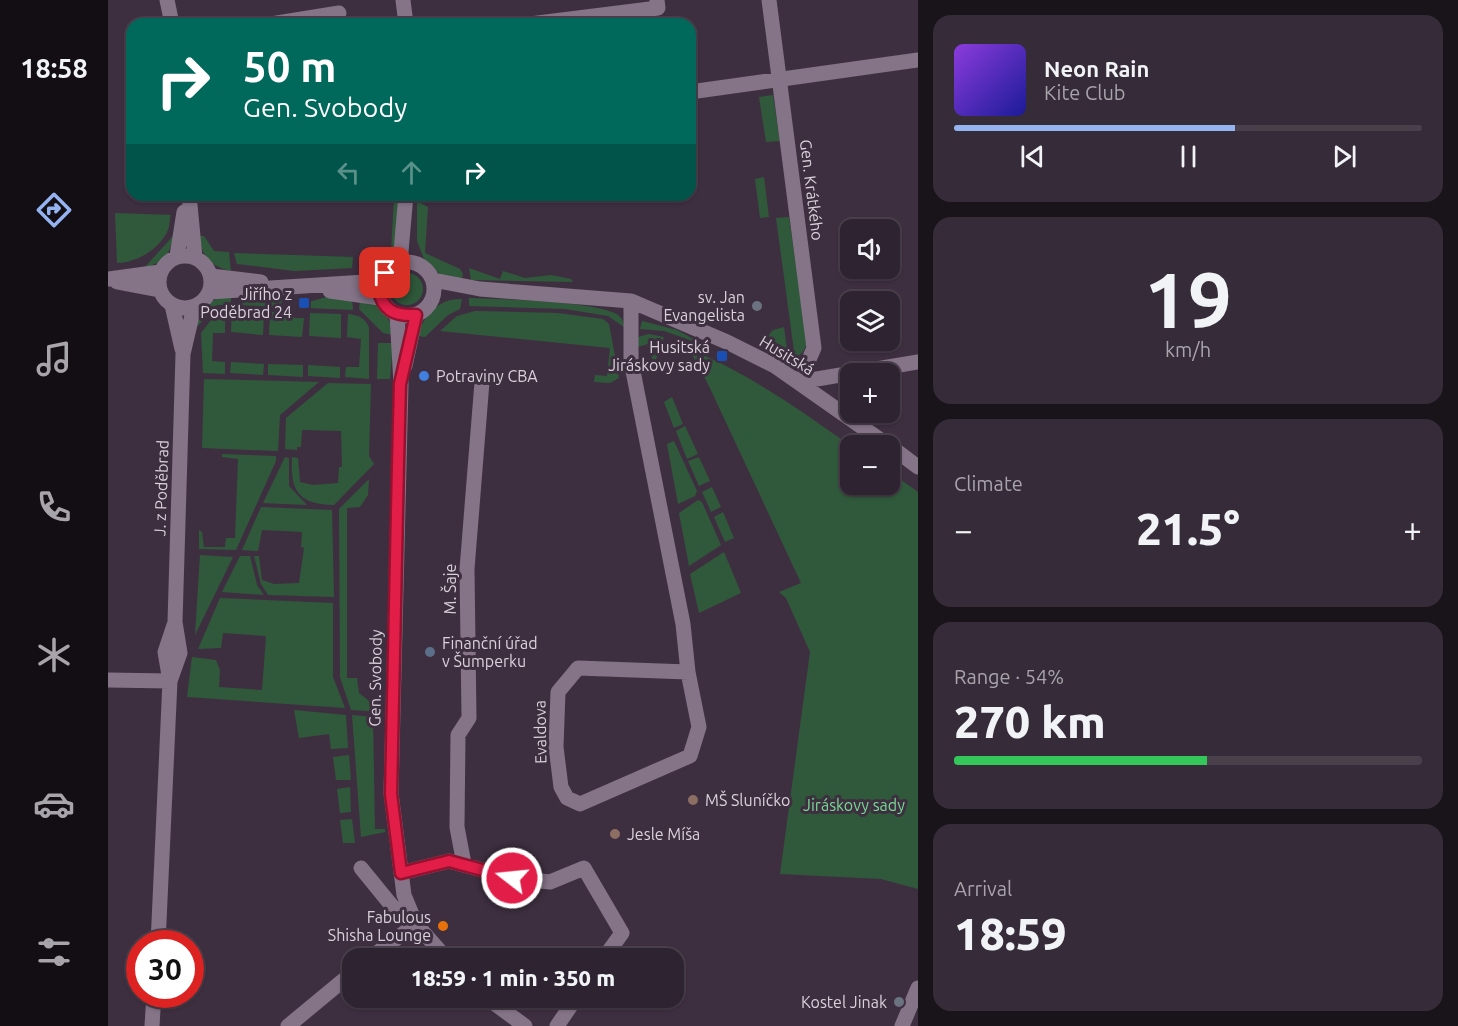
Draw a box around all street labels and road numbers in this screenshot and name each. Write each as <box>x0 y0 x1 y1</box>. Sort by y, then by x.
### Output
street label: Gen. Krátkého <box>797 138 827 242</box>
street label: Husitská <box>756 332 818 378</box>
street label: J. z Poděbrad <box>150 439 172 537</box>
street label: M. Šaje <box>440 564 459 614</box>
street label: Gen. Svobody <box>365 629 385 727</box>
street label: Evaldova <box>530 700 550 764</box>

